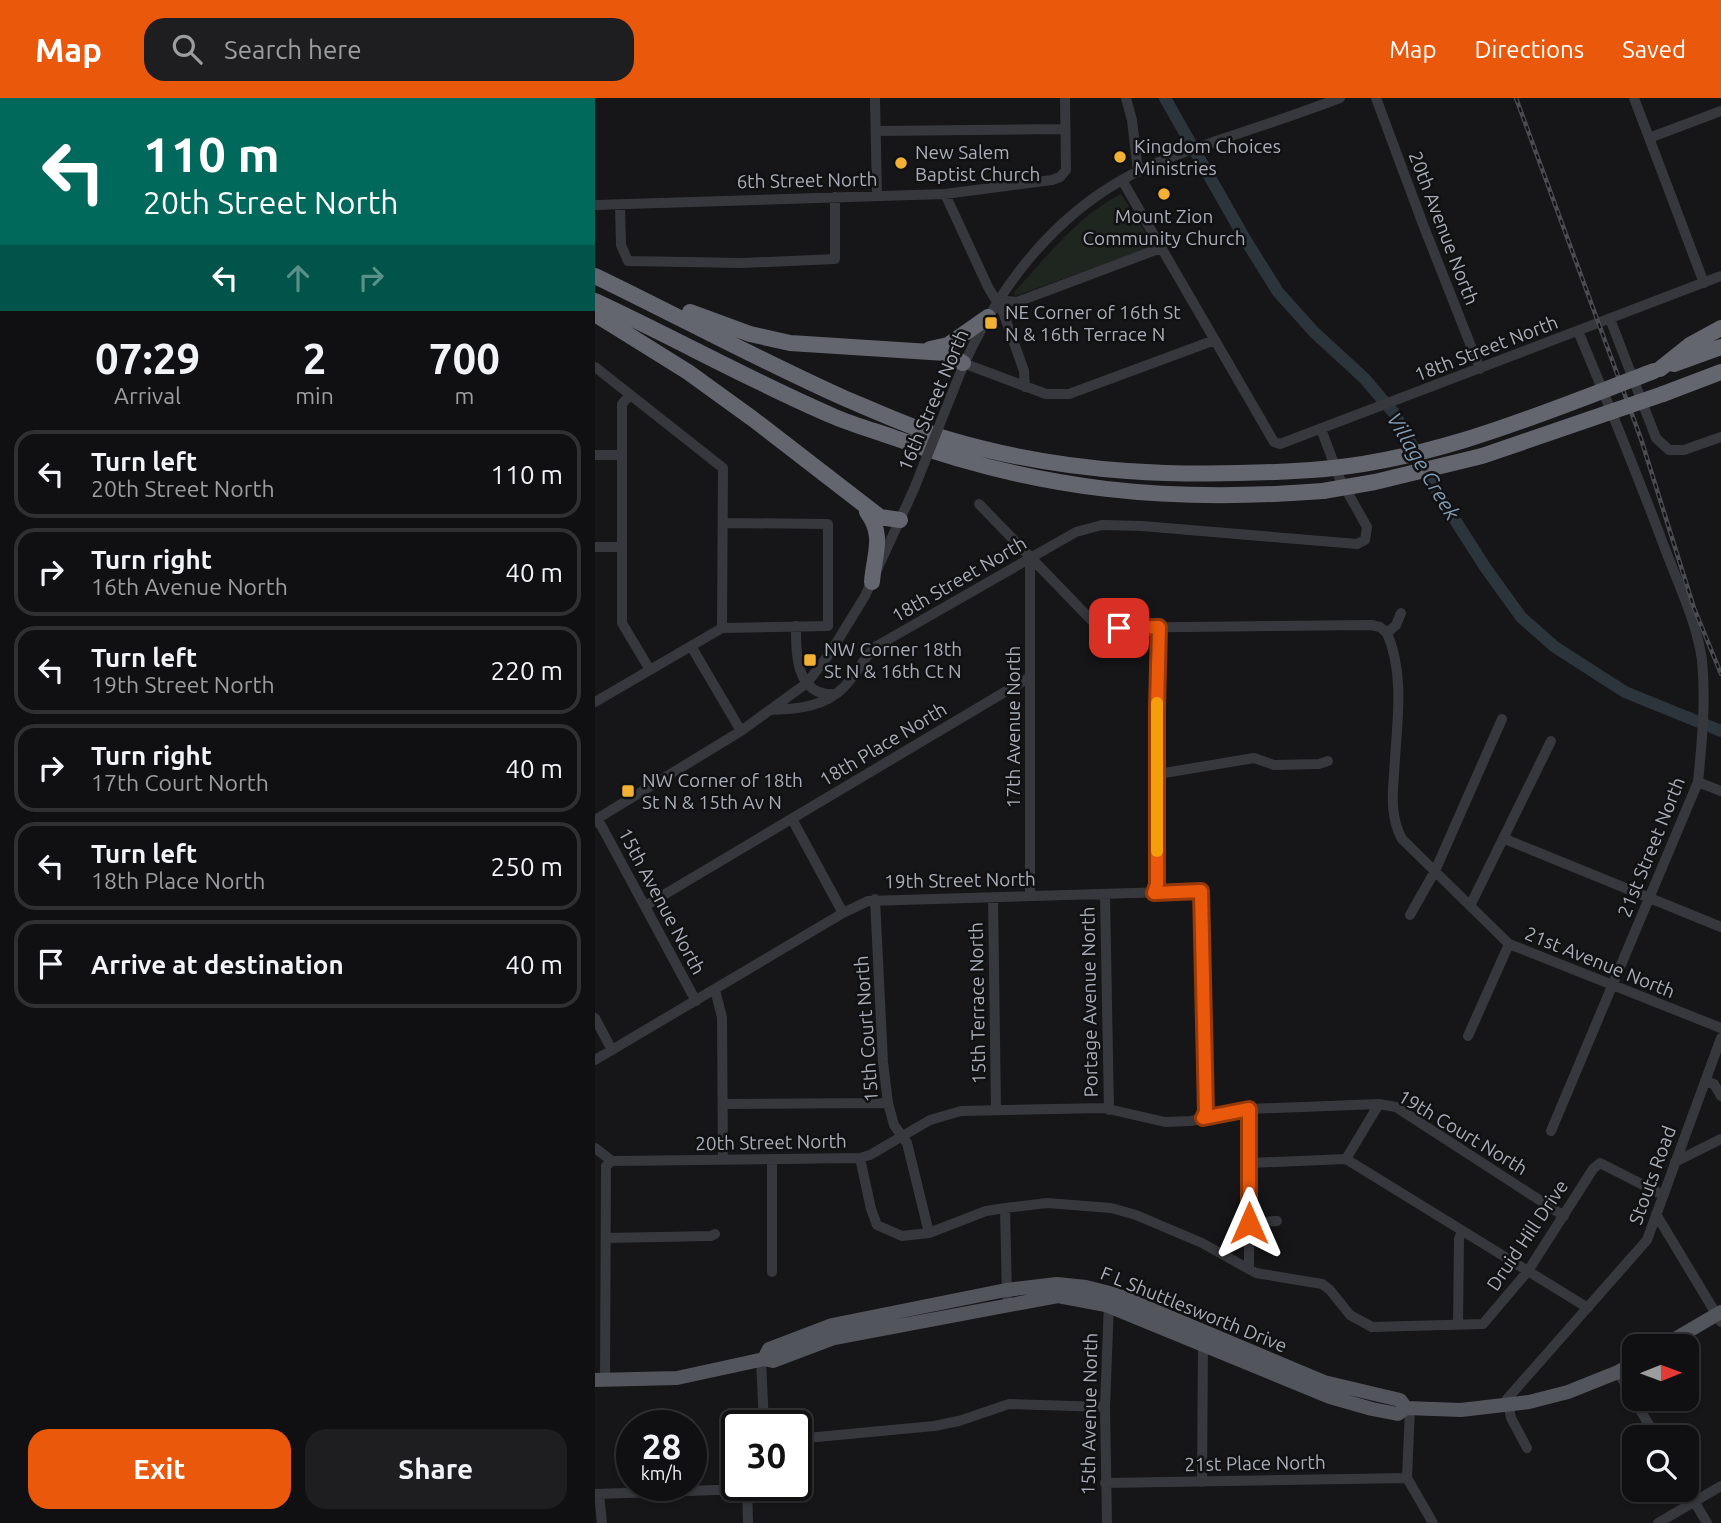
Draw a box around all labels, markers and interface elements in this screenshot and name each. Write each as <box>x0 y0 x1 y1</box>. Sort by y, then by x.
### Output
search box <box>144 18 634 81</box>
icon: search <box>168 30 206 68</box>
text: Map <box>35 31 102 68</box>
text: Search here <box>224 35 362 64</box>
text: Map <box>1389 36 1436 63</box>
text: Directions <box>1474 36 1584 63</box>
text: Saved <box>1622 36 1686 63</box>
icon: left <box>28 126 119 217</box>
text: 110 m <box>143 126 280 181</box>
place label: Kingdom Choices Ministries <box>1134 135 1281 179</box>
place label: New Salem Baptist Church <box>915 141 1040 185</box>
street label: 20th Avenue North <box>1405 148 1483 308</box>
marker: Kingdom Choices Ministries <box>1112 149 1128 165</box>
marker: New Salem Baptist Church <box>893 155 909 171</box>
street label: 6th Street North <box>736 168 878 192</box>
text: 20th Street North <box>143 184 399 220</box>
marker: Mount Zion Community Church <box>1156 186 1172 202</box>
place label: Mount Zion Community Church <box>1082 205 1246 249</box>
icon: left <box>206 259 244 297</box>
icon: ahead <box>279 259 317 297</box>
icon: right <box>352 259 390 297</box>
place label: NE Corner of 16th St N & 16th Terrace N <box>1005 301 1181 345</box>
street label: 18th Street North <box>1411 311 1561 385</box>
marker: NE Corner of 16th St N & 16th Terrace N <box>983 315 999 331</box>
street label: 16th Street North <box>893 326 973 474</box>
text: 07:29 <box>95 335 200 382</box>
text: 2 <box>303 335 326 382</box>
text: 700 <box>429 335 500 382</box>
text: Arrival <box>114 383 181 408</box>
text: min <box>295 383 334 408</box>
text: m <box>454 383 474 408</box>
water label: Village Creek <box>1383 408 1466 524</box>
text: Turn left <box>91 447 197 476</box>
icon: left <box>32 455 70 493</box>
text: 110 m <box>491 460 563 489</box>
text: 20th Street North <box>91 476 275 501</box>
street label: 18th Street North <box>888 532 1030 626</box>
text: Turn right <box>91 545 212 574</box>
icon: right <box>32 553 70 591</box>
text: 40 m <box>505 558 563 587</box>
text: 16th Avenue North <box>91 574 288 599</box>
pin <box>1089 598 1149 658</box>
icon: arrive <box>1100 609 1138 647</box>
place label: NW Corner 18th St N & 16th Ct N <box>824 638 962 682</box>
text: Turn left <box>91 643 197 672</box>
street label: 17th Avenue North <box>1002 646 1024 808</box>
icon: left <box>32 651 70 689</box>
marker: NW Corner 18th St N & 16th Ct N <box>802 652 818 668</box>
text: 220 m <box>491 656 563 685</box>
text: 19th Street North <box>91 672 275 697</box>
street label: 18th Place North <box>816 697 950 791</box>
text: Turn right <box>91 741 212 770</box>
icon: right <box>32 749 70 787</box>
text: 40 m <box>505 754 563 783</box>
place label: NW Corner of 18th St N & 15th Av N <box>642 769 803 813</box>
text: 17th Court North <box>91 770 269 795</box>
street label: 21st Street North <box>1613 774 1689 920</box>
marker: NW Corner of 18th St N & 15th Av N <box>620 783 636 799</box>
street label: 15th Avenue North <box>614 824 710 978</box>
text: Turn left <box>91 839 197 868</box>
icon: left <box>32 847 70 885</box>
text: 250 m <box>491 852 563 881</box>
text: 18th Place North <box>91 868 265 893</box>
street label: 19th Street North <box>884 868 1036 892</box>
street label: Portage Avenue North <box>1076 906 1102 1098</box>
street label: 15th Terrace North <box>965 922 989 1084</box>
street label: 21st Avenue North <box>1522 922 1678 1002</box>
icon: arrive <box>32 945 70 983</box>
text: Arrive at destination <box>91 950 344 979</box>
text: 40 m <box>505 950 563 979</box>
street label: 15th Court North <box>850 955 882 1103</box>
street label: 19th Court North <box>1394 1085 1532 1179</box>
street label: Stouts Road <box>1624 1123 1680 1227</box>
street label: 20th Street North <box>695 1130 847 1154</box>
street label: Druid Hill Drive <box>1482 1176 1572 1294</box>
position arrow <box>1212 1186 1286 1260</box>
street label: F L Shuttlesworth Drive <box>1097 1261 1291 1357</box>
street label: 15th Avenue North <box>1077 1332 1101 1496</box>
north arrow <box>1622 1334 1699 1410</box>
map controls <box>1622 1334 1699 1502</box>
speed limit sign: 30 <box>721 1410 812 1501</box>
button: search <box>1622 1425 1699 1502</box>
text: 28 <box>642 1426 681 1466</box>
button: Exit <box>28 1429 291 1509</box>
button: Share <box>305 1429 567 1509</box>
street label: 21st Place North <box>1184 1451 1326 1475</box>
text: km/h <box>641 1463 682 1483</box>

